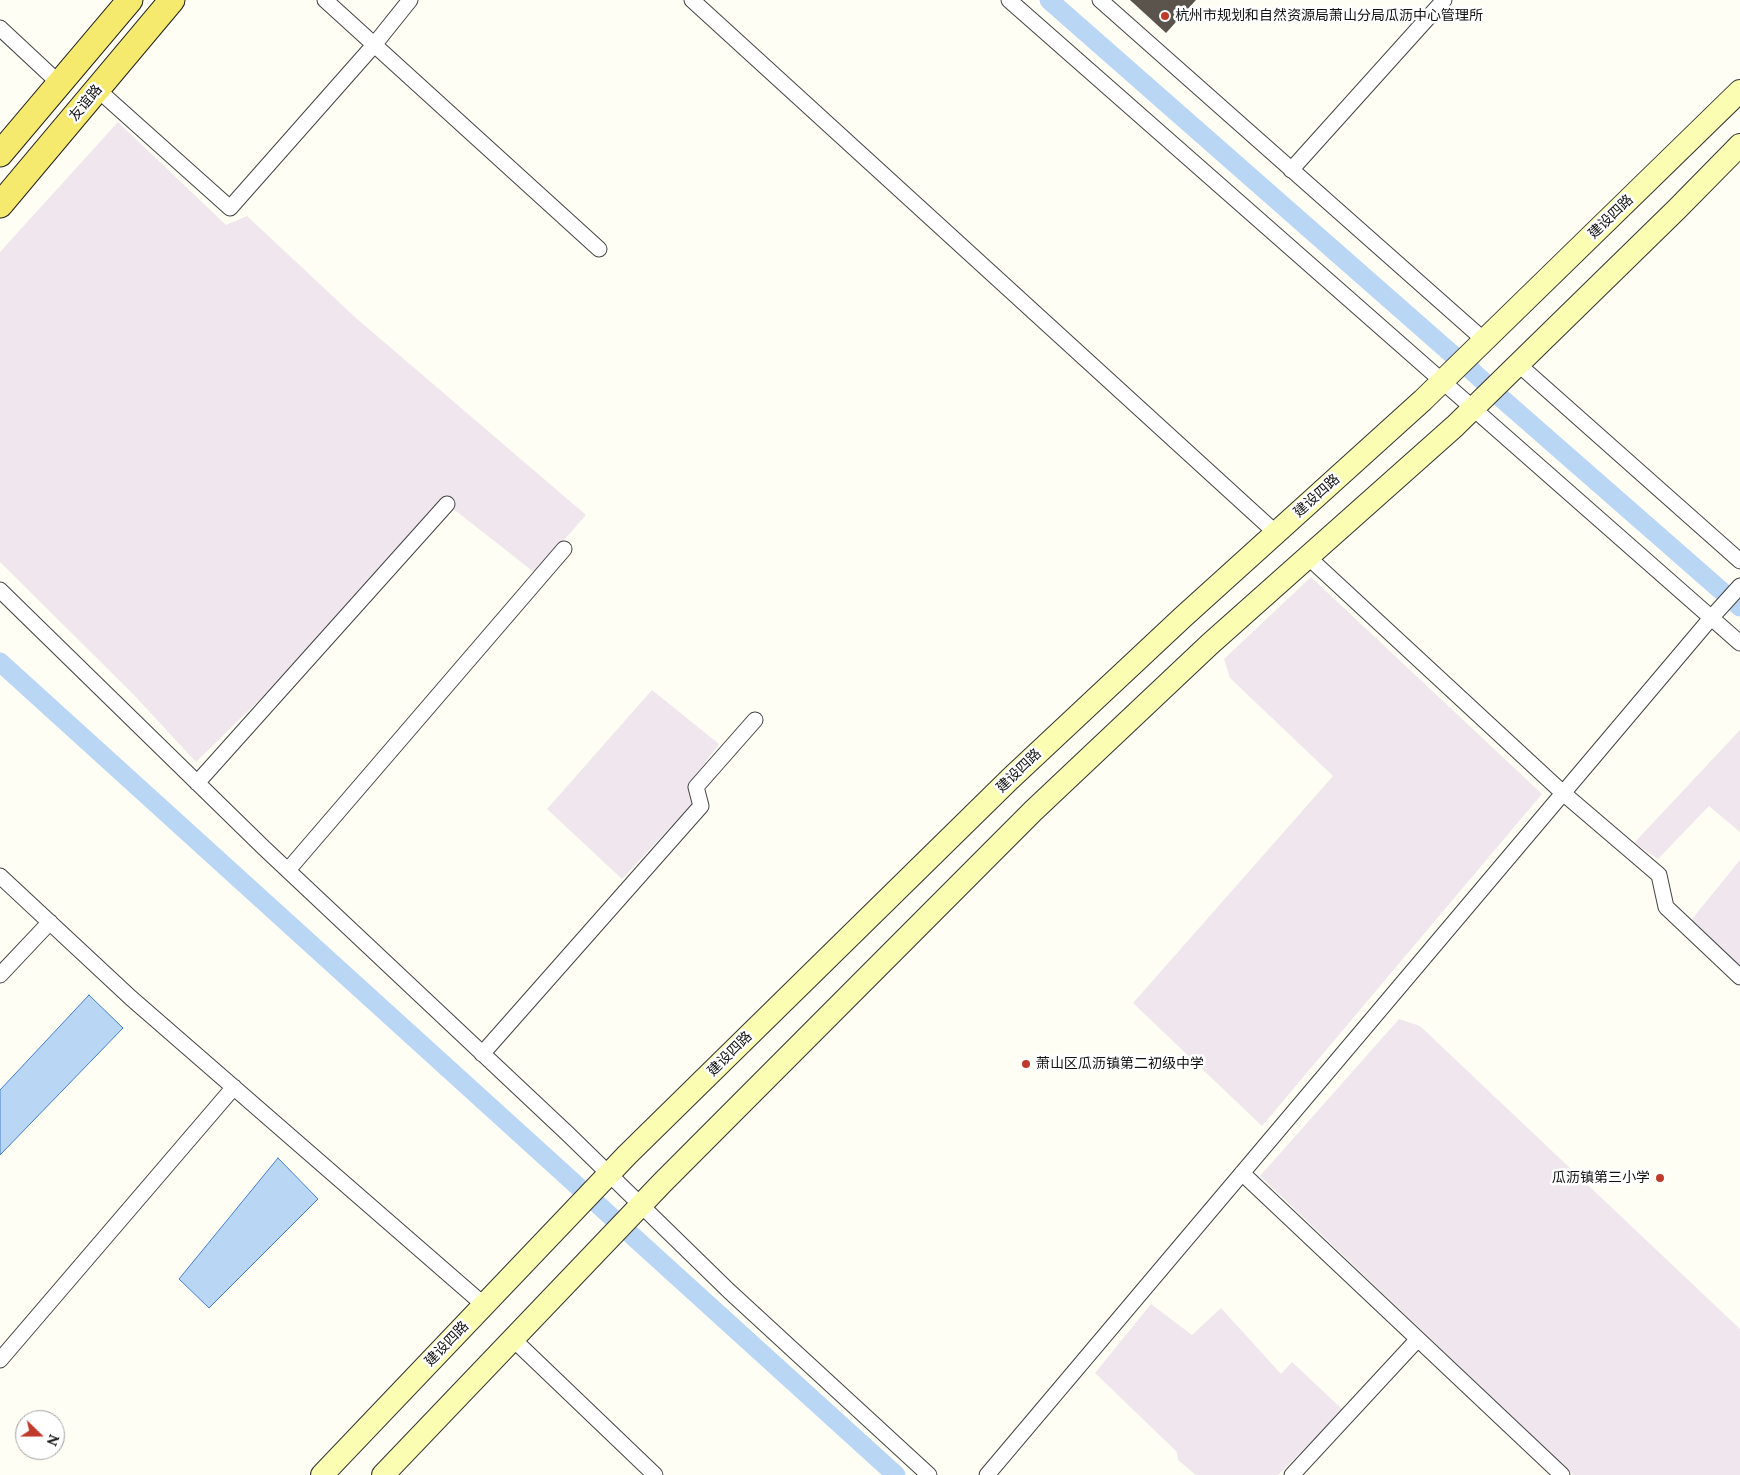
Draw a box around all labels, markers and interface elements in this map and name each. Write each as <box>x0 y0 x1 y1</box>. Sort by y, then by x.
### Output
place label: 杭州市规划和自然资源局萧山分局瓜沥中心管理所 <box>1175 8 1483 24</box>
marker: 杭州市规划和自然资源局萧山分局瓜沥中心管理所 <box>1159 10 1171 22</box>
street label: 友谊路 <box>66 82 106 124</box>
street label: 建设四路 <box>1585 192 1637 242</box>
street label: 建设四路 <box>1291 471 1343 521</box>
street label: 建设四路 <box>993 746 1045 796</box>
street label: 建设四路 <box>704 1028 756 1080</box>
place label: 萧山区瓜沥镇第二初级中学 <box>1036 1056 1204 1072</box>
marker: 萧山区瓜沥镇第二初级中学 <box>1020 1058 1032 1070</box>
place label: 瓜沥镇第三小学 <box>1552 1170 1650 1186</box>
marker: 瓜沥镇第三小学 <box>1654 1172 1666 1184</box>
street label: 建设四路 <box>422 1318 472 1370</box>
north arrow <box>15 1410 65 1460</box>
text: N <box>43 1432 63 1449</box>

